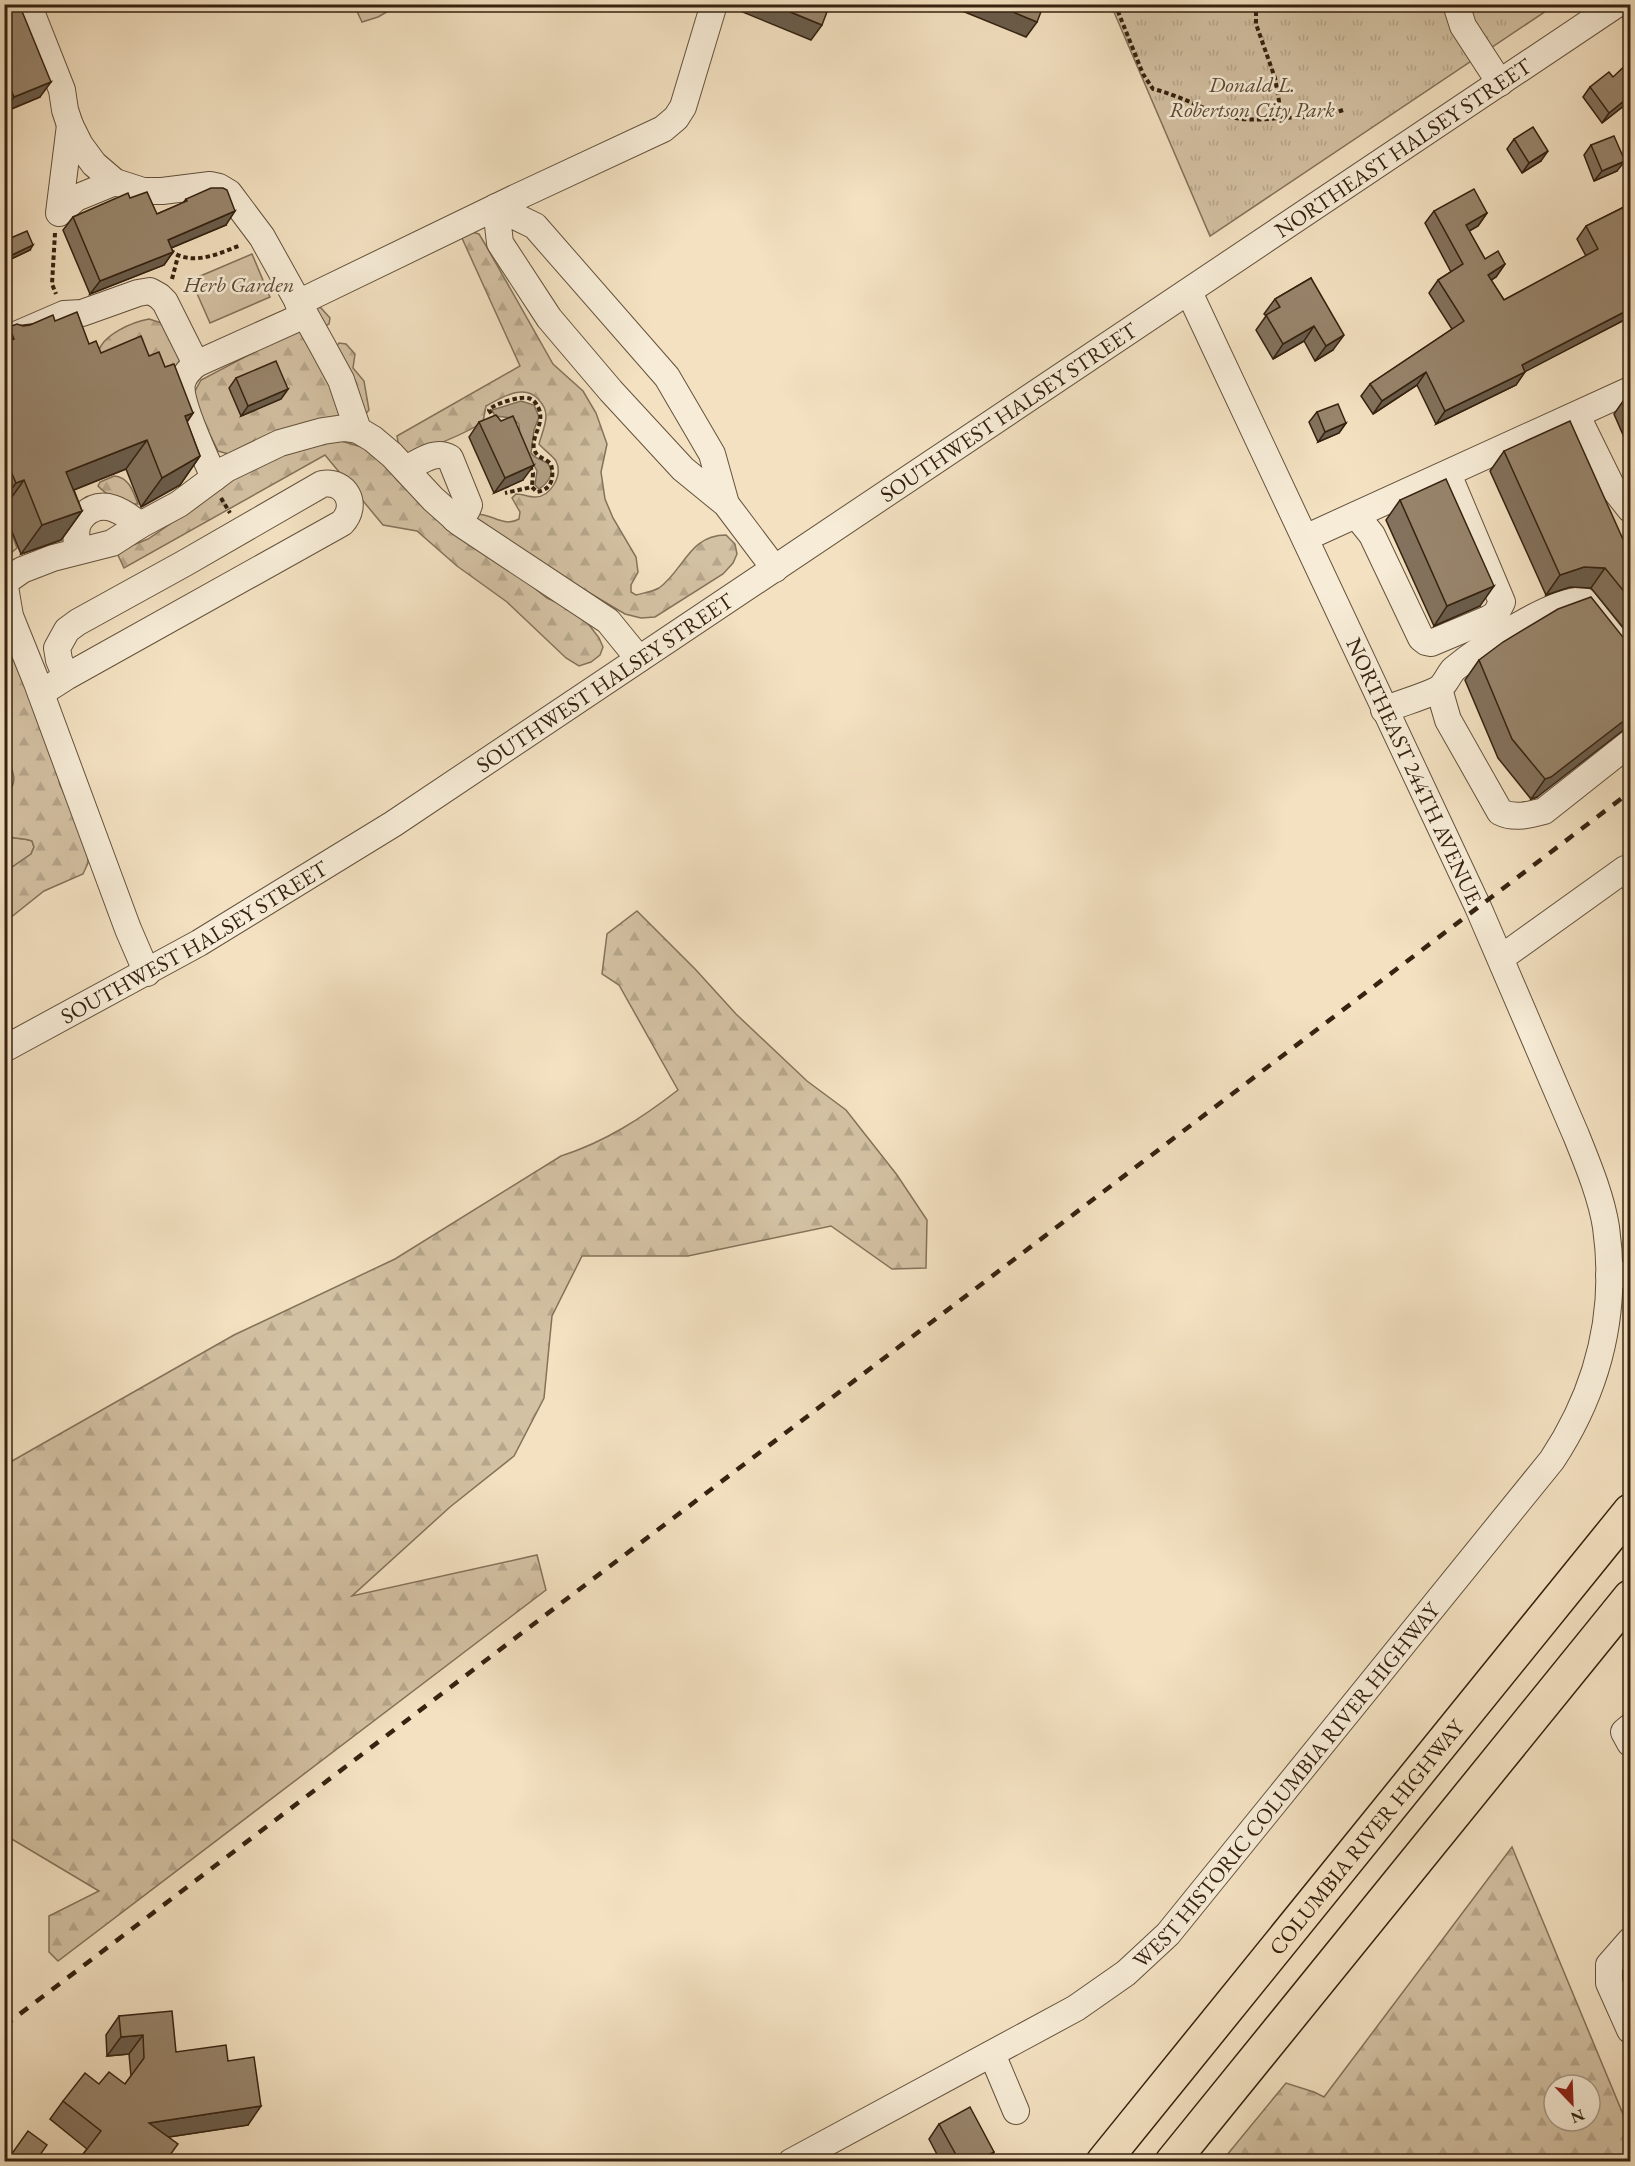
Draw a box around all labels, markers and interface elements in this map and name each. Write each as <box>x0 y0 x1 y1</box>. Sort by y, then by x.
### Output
street label: NORTHEAST HALSEY STREET <box>1269 51 1537 244</box>
park label: Donald L. Robertson City Park <box>1169 70 1335 124</box>
park label: Herb Garden <box>183 270 294 299</box>
street label: SOUTHWEST HALSEY STREET <box>874 315 1143 508</box>
street label: SOUTHWEST HALSEY STREET <box>470 586 739 779</box>
street label: NORTHEAST 244TH AVENUE <box>1339 633 1489 909</box>
street label: SOUTHWEST HALSEY STREET <box>55 853 333 1030</box>
street label: WEST HISTORIC COLUMBIA RIVER HIGHWAY <box>1125 1597 1445 1971</box>
street label: COLUMBIA RIVER HIGHWAY <box>1264 1713 1470 1959</box>
north arrow <box>1542 2073 1602 2133</box>
text: N <box>1568 2104 1588 2129</box>

